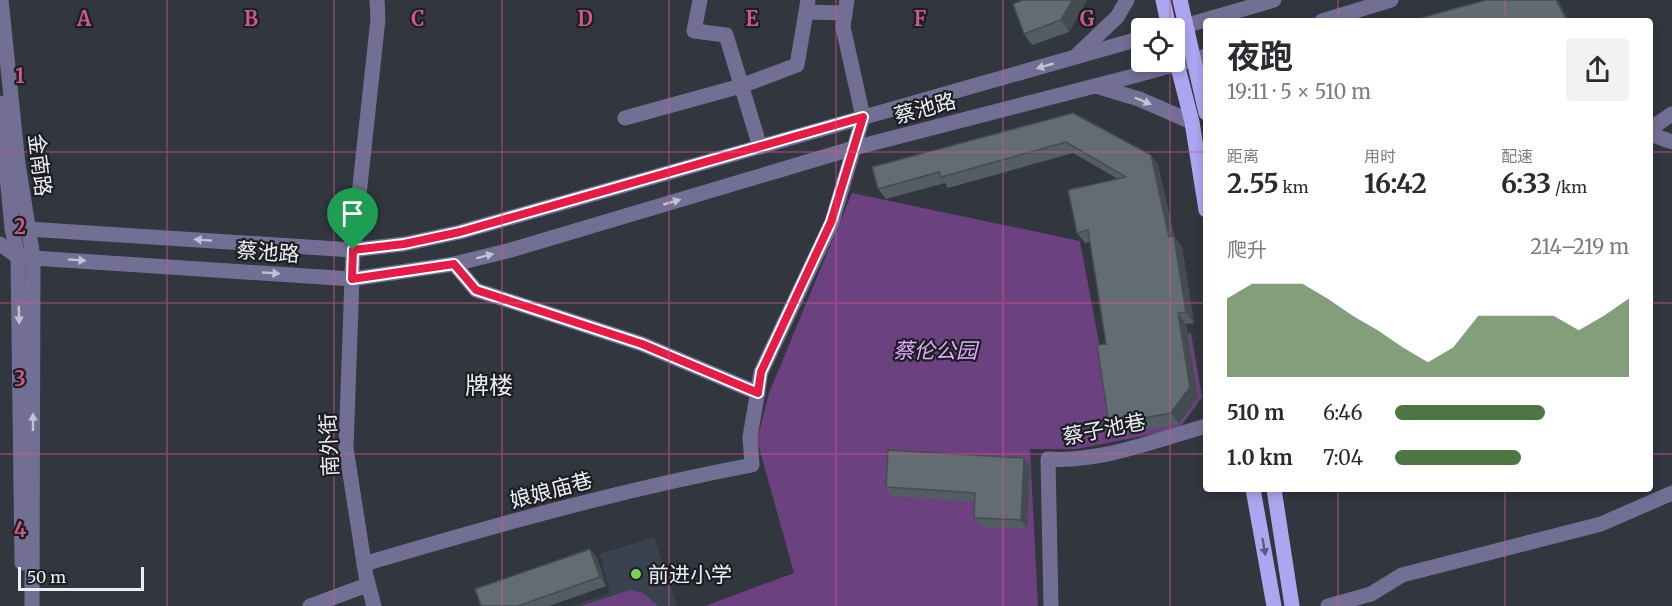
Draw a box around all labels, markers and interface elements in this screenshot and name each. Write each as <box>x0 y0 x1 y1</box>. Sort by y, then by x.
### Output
text: A <box>76 6 92 31</box>
text: B <box>244 6 258 31</box>
text: C <box>411 6 425 31</box>
text: D <box>577 6 593 31</box>
text: E <box>745 6 759 31</box>
text: F <box>914 6 927 31</box>
text: G <box>1080 6 1095 31</box>
map controls <box>1131 18 1185 72</box>
button: locate <box>1131 18 1185 72</box>
text: 夜跑 <box>1227 36 1293 77</box>
button: share <box>1566 38 1629 101</box>
one-way arrow <box>1036 62 1054 71</box>
text: 1 <box>15 63 25 88</box>
text: 19:11 · 5 × 510 m <box>1227 79 1371 104</box>
street label: 蔡池路 <box>891 87 959 129</box>
one-way arrow <box>1135 97 1152 106</box>
street label: 金南路 <box>23 132 57 198</box>
text: 距离 <box>1227 146 1259 166</box>
text: 用时 <box>1364 146 1396 166</box>
text: 配速 <box>1501 146 1533 166</box>
text: 2.55 <box>1227 167 1279 200</box>
text: 16:42 <box>1364 167 1427 200</box>
text: 6:33 <box>1501 167 1551 200</box>
text: km <box>1279 177 1309 197</box>
text: /km <box>1551 177 1587 197</box>
pin <box>327 188 378 250</box>
icon: arrive <box>336 197 369 230</box>
one-way arrow <box>663 197 681 206</box>
text: 2 <box>14 214 26 239</box>
text: 214–219 m <box>1530 234 1629 259</box>
one-way arrow <box>193 235 212 245</box>
street label: 蔡池路 <box>236 236 300 268</box>
text: 爬升 <box>1227 237 1267 262</box>
one-way arrow <box>476 251 494 261</box>
one-way arrow <box>67 255 86 265</box>
one-way arrow <box>262 269 281 278</box>
one-way arrow <box>14 306 24 325</box>
park label: 蔡伦公园 <box>893 337 980 364</box>
text: 3 <box>14 366 26 391</box>
district label: 牌楼 <box>465 370 513 401</box>
text: 510 m <box>1227 400 1284 425</box>
text: 6:46 <box>1323 400 1363 425</box>
street label: 蔡子池巷 <box>1060 408 1148 450</box>
one-way arrow <box>28 412 38 431</box>
street label: 南外街 <box>314 413 344 477</box>
text: 1.0 km <box>1227 445 1293 470</box>
text: 7:04 <box>1323 445 1363 470</box>
street label: 娘娘庙巷 <box>507 466 595 514</box>
text: 4 <box>14 517 27 542</box>
one-way arrow <box>1260 537 1269 556</box>
place label: 前进小学 <box>648 561 732 588</box>
scale bar <box>18 564 144 592</box>
text: 50 m <box>27 567 66 587</box>
marker: 前进小学 <box>629 567 643 581</box>

